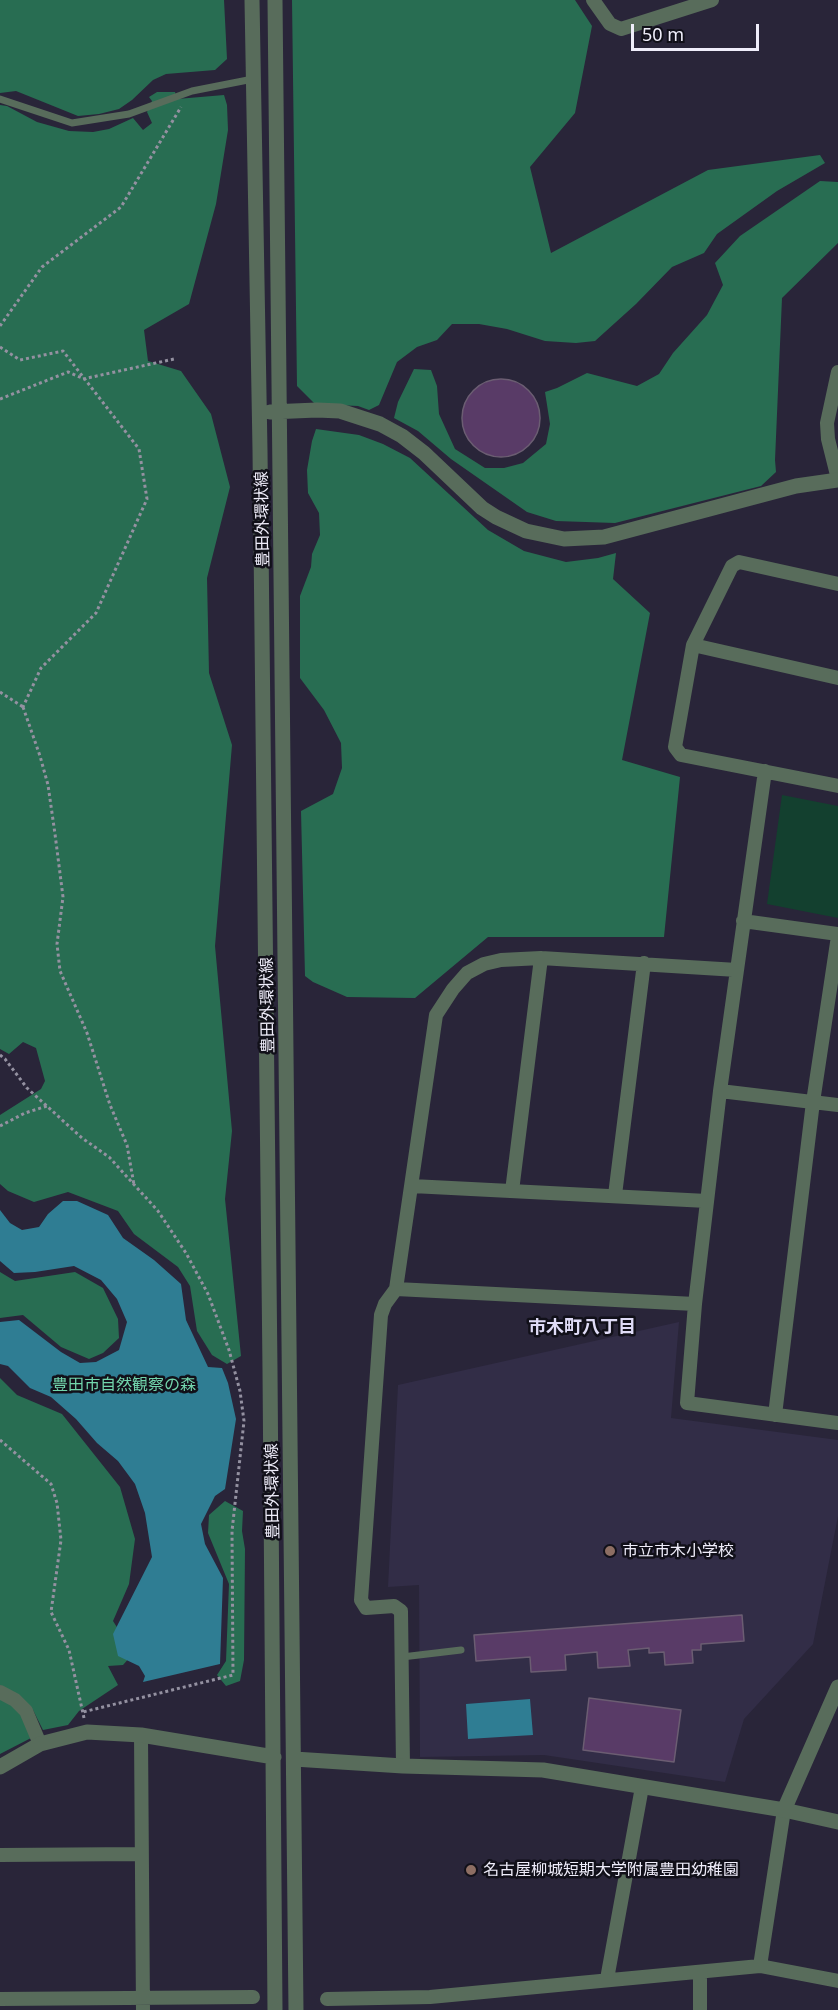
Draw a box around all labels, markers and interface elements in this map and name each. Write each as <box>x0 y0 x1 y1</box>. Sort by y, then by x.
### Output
scale bar <box>634 12 762 50</box>
text: 50 m <box>642 22 684 46</box>
street label: 豊田外環状線 <box>253 471 273 567</box>
street label: 豊田外環状線 <box>258 957 278 1053</box>
district label: 市木町八丁目 <box>528 1317 636 1339</box>
park label: 豊田市自然観察の森 <box>52 1375 196 1395</box>
street label: 豊田外環状線 <box>263 1443 283 1539</box>
place label: 市立市木小学校 <box>622 1541 734 1561</box>
marker: 市立市木小学校 <box>603 1544 617 1558</box>
place label: 名古屋柳城短期大学附属豊田幼稚園 <box>483 1860 739 1880</box>
marker: 名古屋柳城短期大学附属豊田幼稚園 <box>464 1863 478 1877</box>

